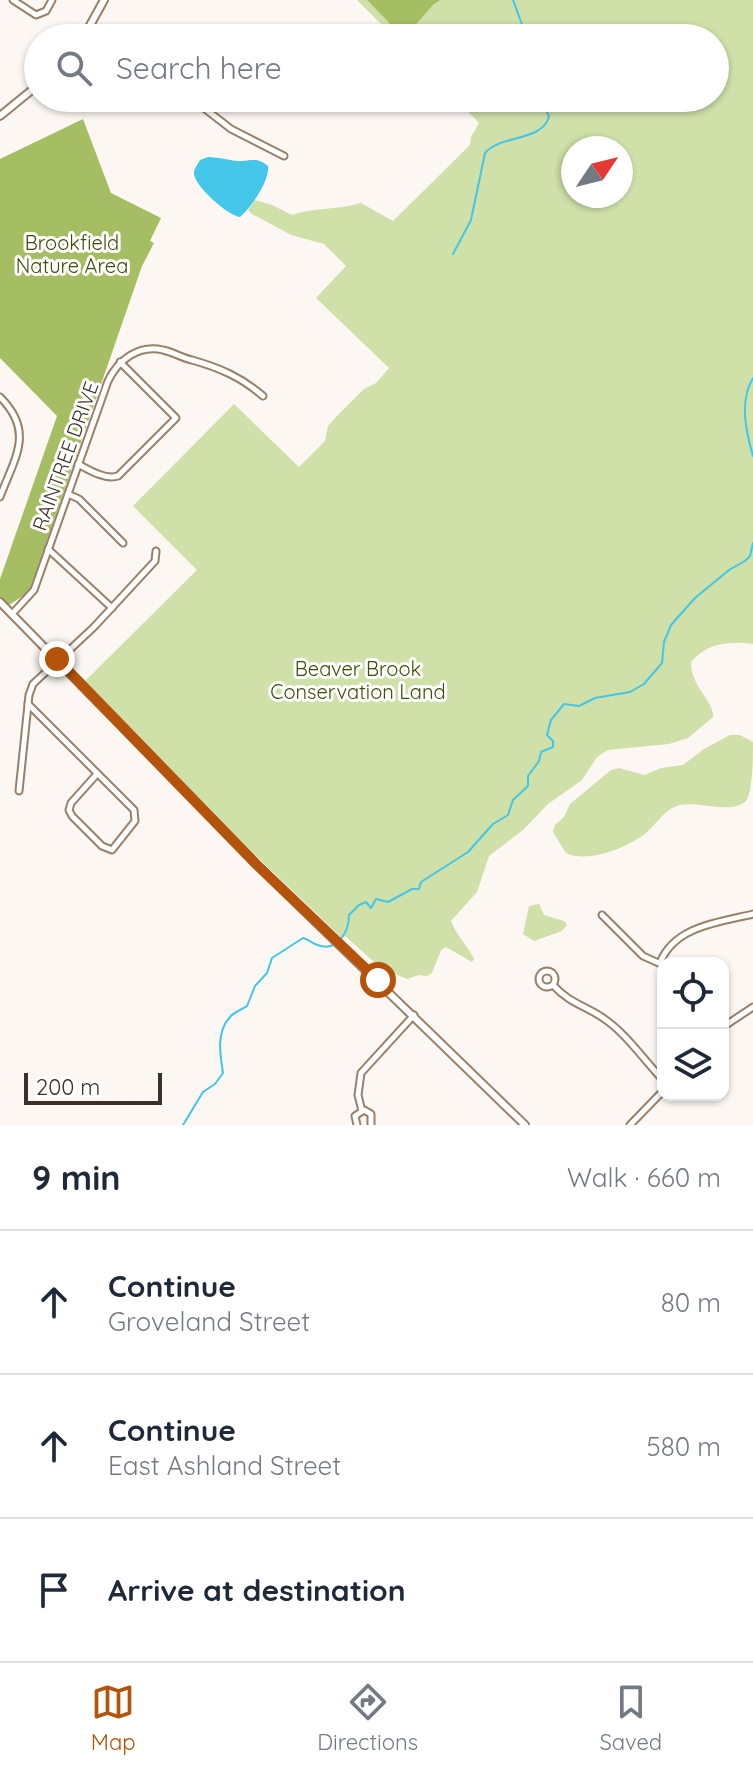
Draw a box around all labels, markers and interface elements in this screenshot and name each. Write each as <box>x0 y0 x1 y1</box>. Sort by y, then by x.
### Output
search box <box>24 24 729 112</box>
icon: search <box>52 46 96 90</box>
text: Search here <box>116 49 282 87</box>
north arrow <box>561 136 633 208</box>
park label: Brookfield Nature Area <box>16 230 128 278</box>
street label: RAINTREE DRIVE <box>26 378 104 534</box>
route end <box>39 641 75 677</box>
park label: Beaver Brook Conservation Land <box>270 656 446 704</box>
map controls <box>657 957 729 1101</box>
button: locate <box>657 957 729 1029</box>
route start <box>360 962 396 998</box>
button: layers <box>657 1029 729 1101</box>
scale bar <box>24 1069 162 1105</box>
text: 200 m <box>36 1073 100 1101</box>
text: 9 min <box>32 1156 120 1199</box>
text: Walk · 660 m <box>567 1161 721 1194</box>
text: Continue <box>108 1267 236 1305</box>
icon: ahead <box>32 1280 76 1324</box>
text: 80 m <box>661 1286 721 1319</box>
text: Groveland Street <box>108 1305 310 1338</box>
text: Continue <box>108 1411 236 1449</box>
icon: ahead <box>32 1424 76 1468</box>
text: 580 m <box>647 1430 721 1463</box>
text: East Ashland Street <box>108 1449 341 1482</box>
icon: arrive <box>32 1568 76 1612</box>
text: Arrive at destination <box>108 1571 406 1609</box>
tab: Map <box>91 1680 136 1756</box>
tab: Directions <box>317 1680 418 1756</box>
tab: Saved <box>599 1680 662 1756</box>

